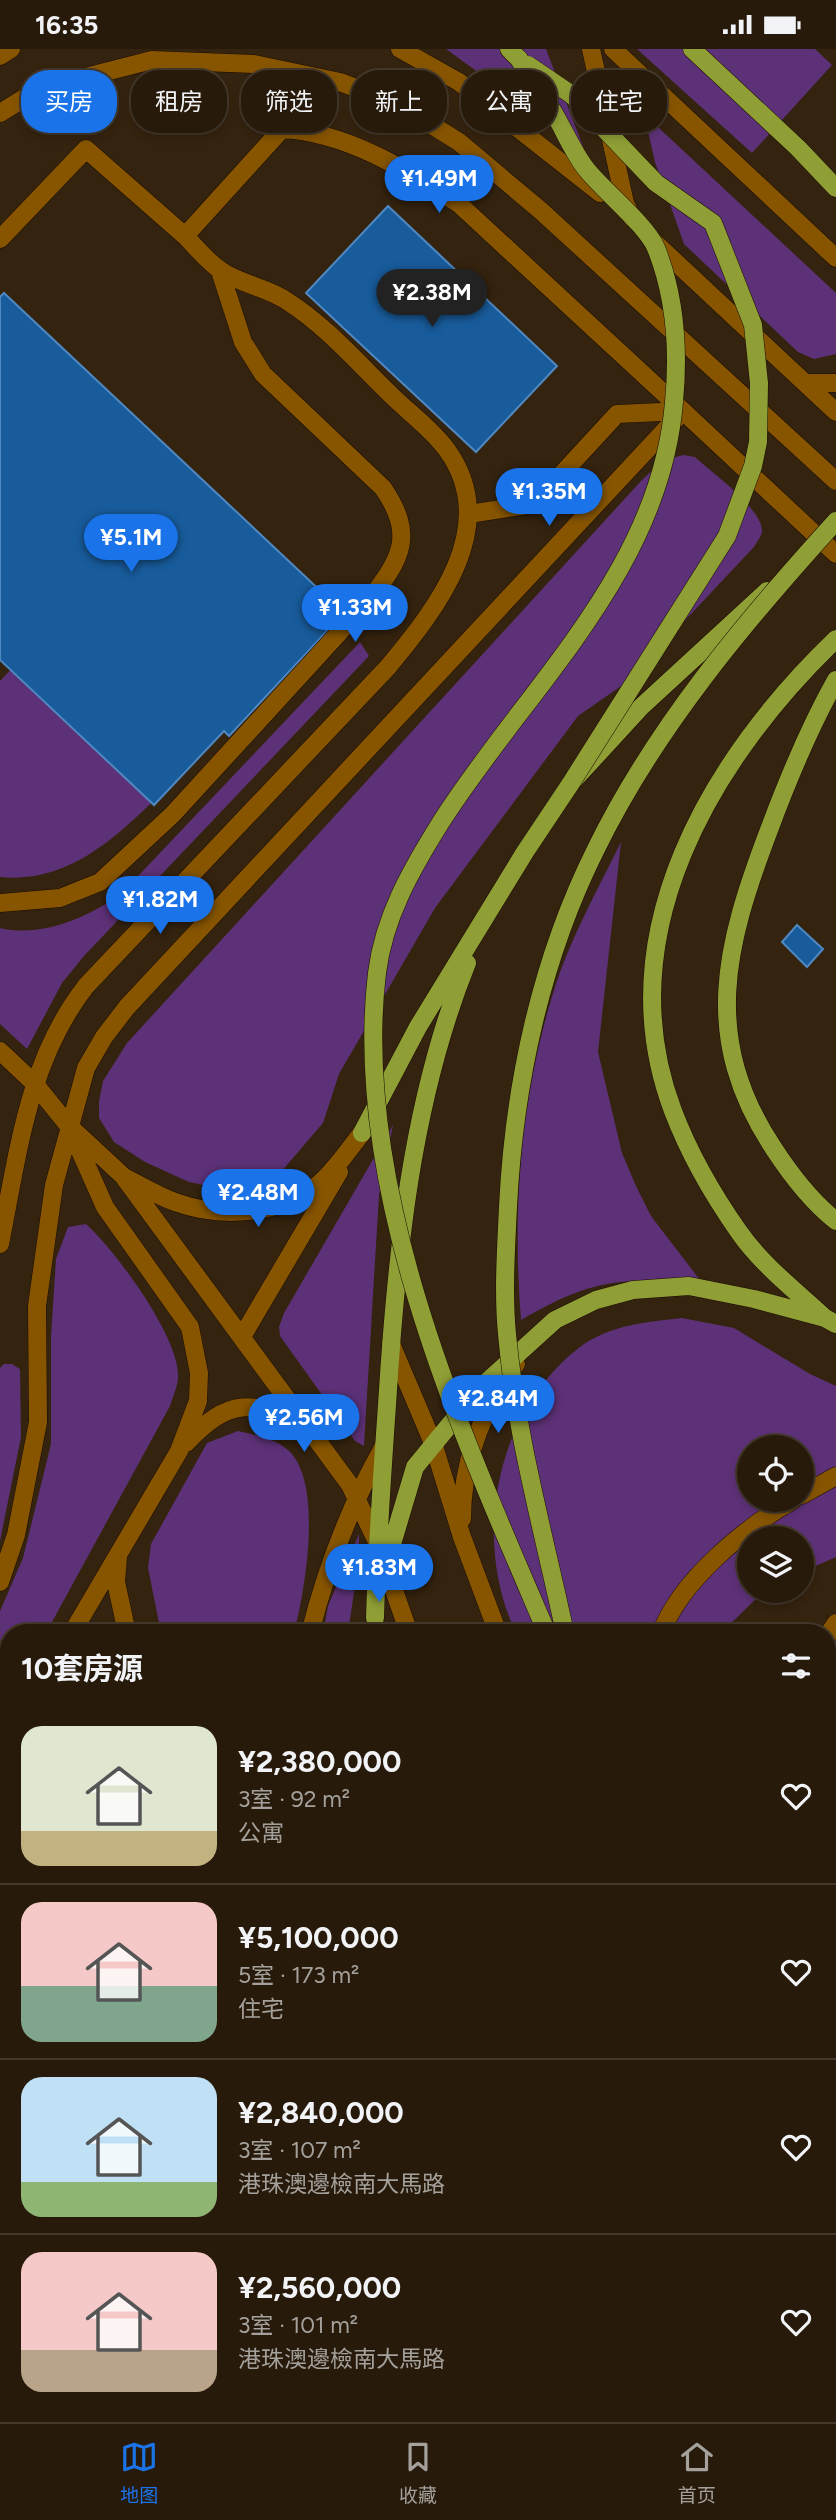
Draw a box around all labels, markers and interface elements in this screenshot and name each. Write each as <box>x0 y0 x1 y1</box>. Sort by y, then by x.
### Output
text: 16:35 <box>35 9 98 41</box>
chip: 买房 <box>21 70 117 133</box>
chip: 租房 <box>131 70 227 133</box>
chip: 筛选 <box>241 70 337 133</box>
chip: 新上 <box>351 70 447 133</box>
chip: 公寓 <box>461 70 557 133</box>
chip: 住宅 <box>571 70 667 133</box>
pin: ¥1.49M <box>382 155 496 215</box>
text: ¥1.49M <box>401 164 477 192</box>
pin: ¥2.38M <box>375 269 489 329</box>
text: ¥2.38M <box>392 278 472 306</box>
pin: ¥1.35M <box>492 469 606 528</box>
text: ¥1.35M <box>512 477 586 505</box>
pin: ¥5.1M <box>82 515 180 574</box>
text: ¥5.1M <box>100 523 162 551</box>
pin: ¥1.33M <box>298 585 412 644</box>
text: ¥1.33M <box>318 593 392 621</box>
pin: ¥1.82M <box>103 877 217 936</box>
text: ¥1.82M <box>122 885 198 913</box>
pin: ¥2.48M <box>201 1169 315 1229</box>
text: ¥2.48M <box>217 1178 299 1206</box>
pin: ¥2.84M <box>441 1375 555 1435</box>
text: ¥2.84M <box>457 1384 539 1412</box>
pin: ¥2.56M <box>247 1395 361 1454</box>
text: ¥2.56M <box>264 1403 344 1431</box>
map controls <box>737 1435 814 1603</box>
button: locate <box>737 1435 814 1512</box>
button: layers <box>737 1526 814 1603</box>
pin: ¥1.83M <box>322 1545 436 1604</box>
text: ¥1.83M <box>341 1553 417 1581</box>
icon: filters <box>777 1647 815 1685</box>
text: 10套房源 <box>21 1650 143 1687</box>
text: ¥2,380,000 <box>238 1743 401 1780</box>
icon: home <box>77 1754 161 1838</box>
icon: heart <box>777 1777 815 1815</box>
text: 3室 · 92 m² <box>238 1785 350 1813</box>
text: 公寓 <box>238 1819 284 1847</box>
text: ¥5,100,000 <box>238 1919 399 1956</box>
icon: home <box>77 1930 161 2014</box>
icon: heart <box>777 1953 815 1991</box>
text: 5室 · 173 m² <box>238 1961 359 1989</box>
text: 住宅 <box>238 1995 284 2023</box>
text: ¥2,840,000 <box>238 2094 404 2131</box>
icon: home <box>77 2105 161 2189</box>
icon: heart <box>777 2128 815 2166</box>
text: 3室 · 107 m² <box>238 2136 361 2164</box>
text: 港珠澳邊檢南大馬路 <box>238 2170 445 2198</box>
text: ¥2,560,000 <box>238 2269 401 2306</box>
icon: home <box>77 2280 161 2364</box>
icon: heart <box>777 2303 815 2341</box>
text: 3室 · 101 m² <box>238 2311 358 2339</box>
text: 港珠澳邊檢南大馬路 <box>238 2345 445 2373</box>
tab: 地图 <box>120 2438 158 2507</box>
tab: 收藏 <box>399 2438 437 2507</box>
tab: 首页 <box>678 2438 716 2507</box>

